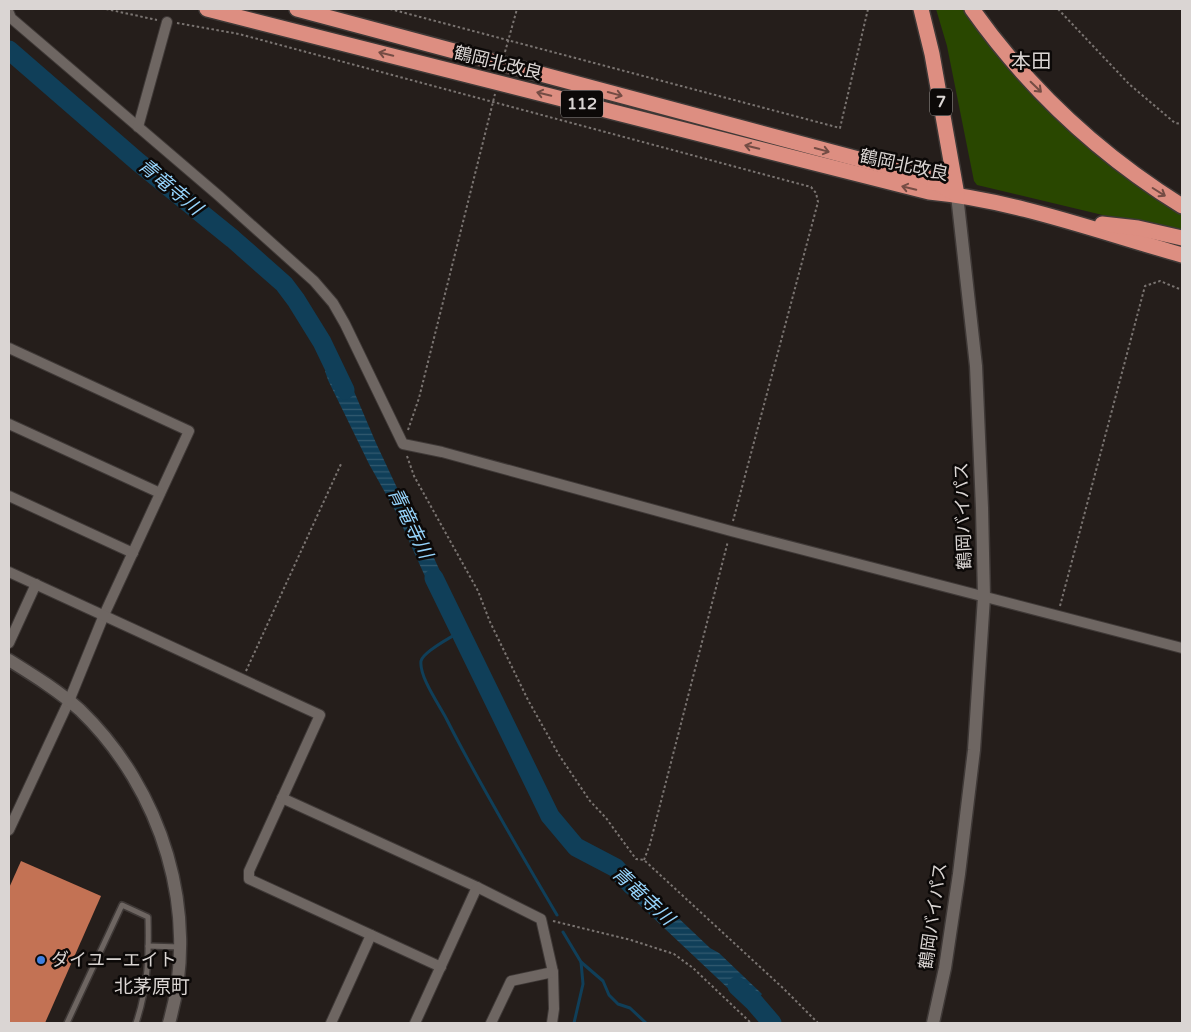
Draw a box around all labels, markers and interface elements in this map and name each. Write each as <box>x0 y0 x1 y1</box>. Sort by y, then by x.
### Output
street label: 鶴岡北改良 <box>452 41 544 85</box>
one-way arrow <box>379 49 395 58</box>
district label: 本田 <box>1011 50 1051 74</box>
one-way arrow <box>1030 81 1042 93</box>
road number: 7 <box>930 88 952 115</box>
one-way arrow <box>536 89 552 98</box>
road number: 112 <box>561 90 603 118</box>
one-way arrow <box>606 90 622 100</box>
one-way arrow <box>744 142 760 152</box>
street label: 鶴岡北改良 <box>858 145 950 185</box>
one-way arrow <box>814 146 830 155</box>
water label: 青竜寺川 <box>134 154 208 221</box>
one-way arrow <box>902 182 918 192</box>
one-way arrow <box>1152 187 1166 197</box>
street label: 鶴岡バイパス <box>950 462 976 570</box>
water label: 青竜寺川 <box>383 484 437 564</box>
street label: 鶴岡バイパス <box>915 861 951 971</box>
water label: 青竜寺川 <box>608 862 680 931</box>
place label: ダイユーエイト <box>51 949 177 971</box>
marker: ダイユーエイト <box>35 954 47 966</box>
district label: 北茅原町 <box>114 976 190 998</box>

